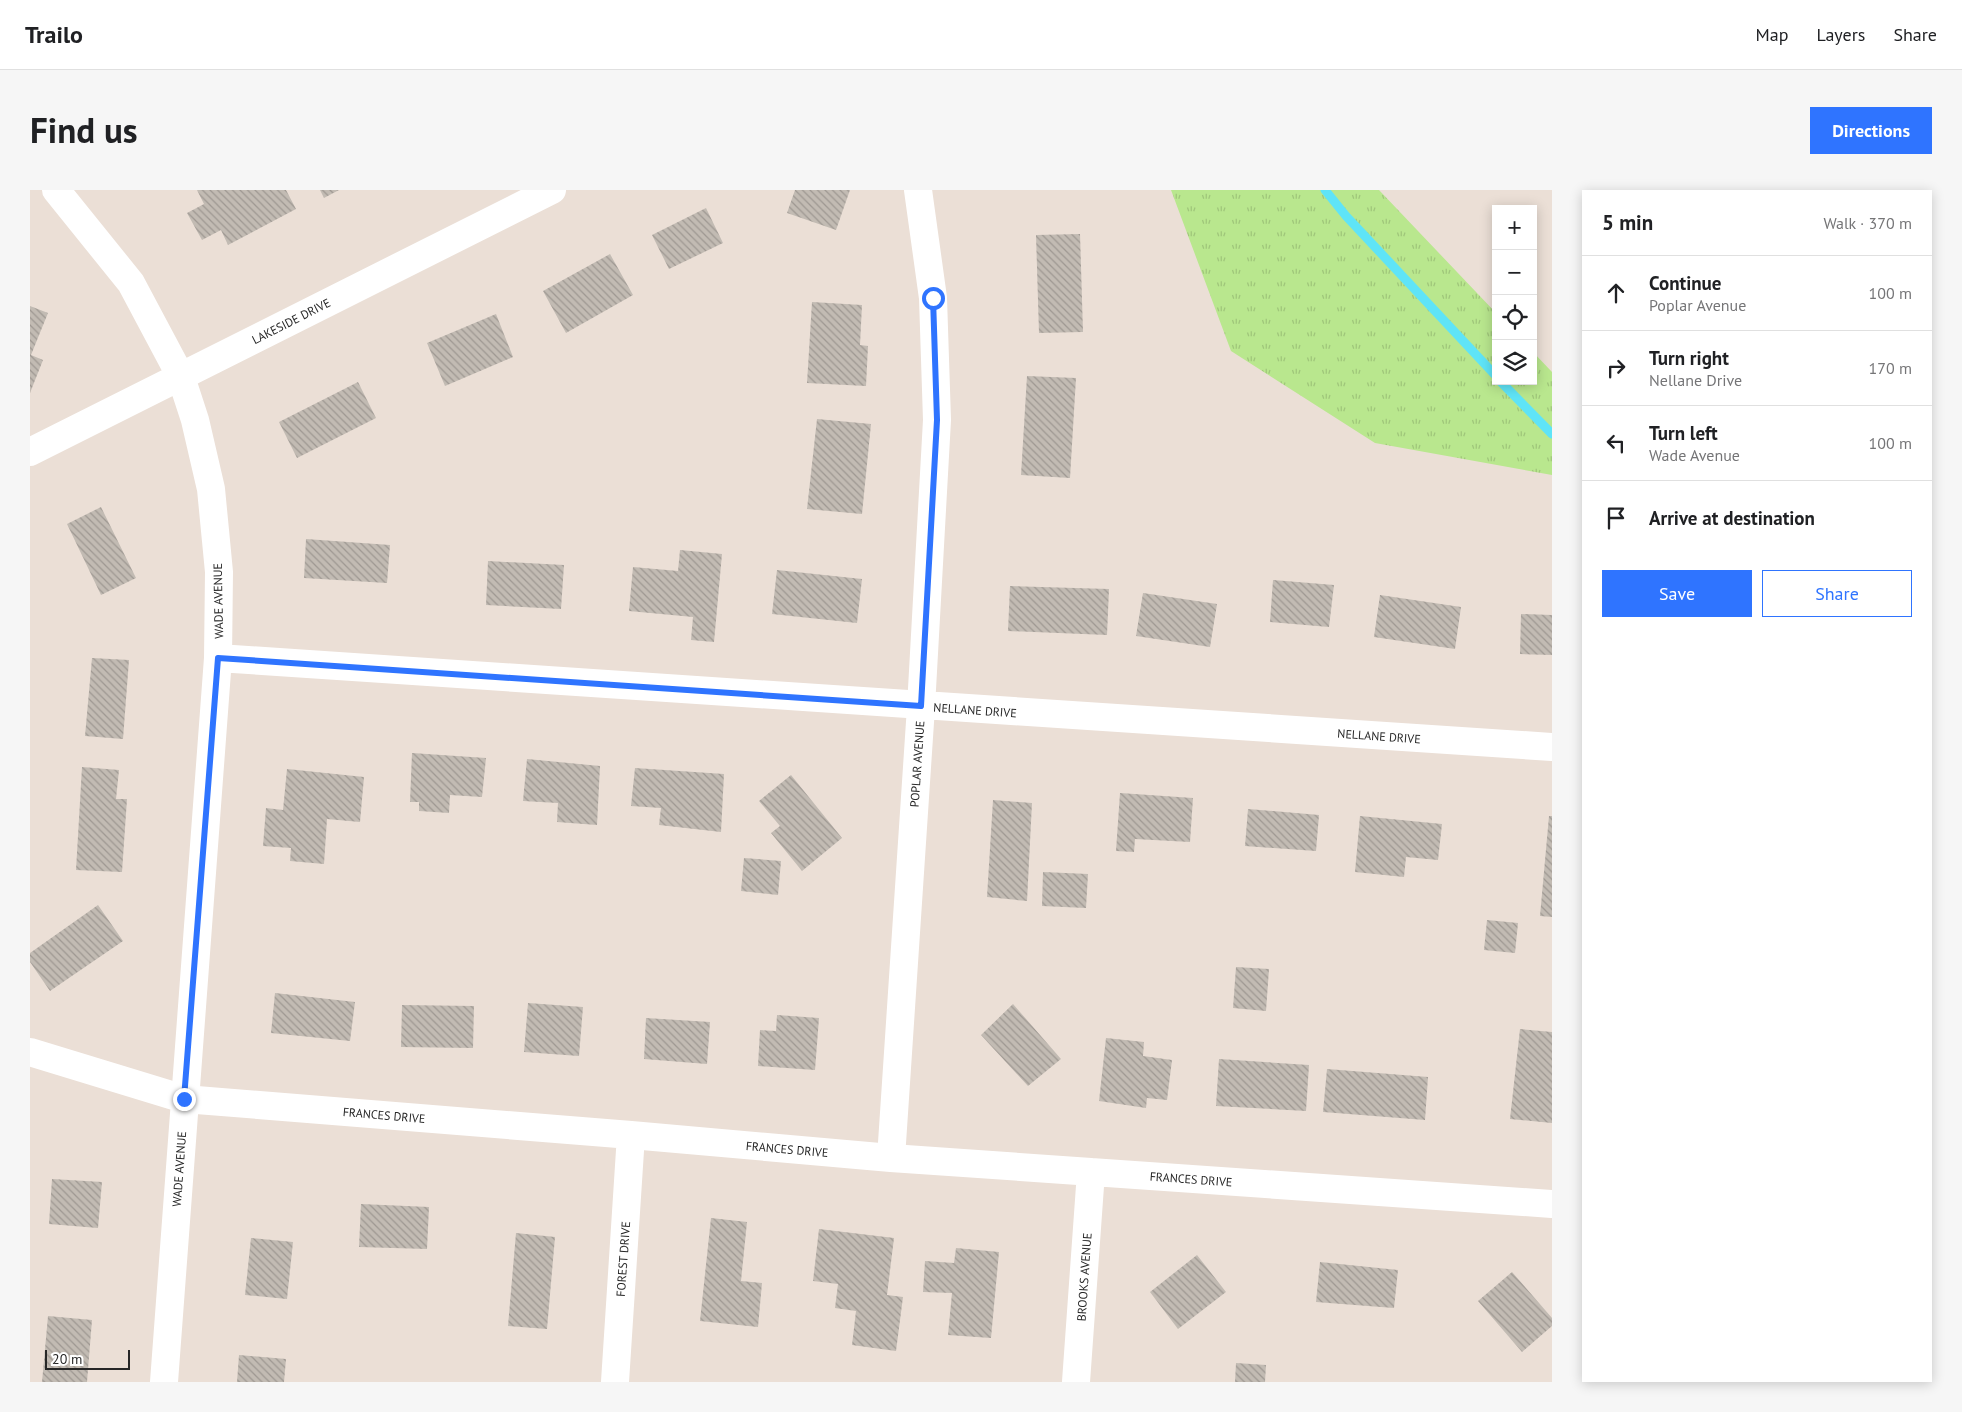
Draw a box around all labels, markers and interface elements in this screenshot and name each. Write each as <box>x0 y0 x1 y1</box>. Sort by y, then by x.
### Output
text: Trailo <box>25 19 83 50</box>
text: Map <box>1756 23 1788 46</box>
text: Layers <box>1816 23 1865 46</box>
text: Share <box>1893 23 1937 46</box>
text: Find us <box>30 107 138 153</box>
button: Directions <box>1810 107 1932 154</box>
map controls <box>1492 205 1537 385</box>
button: + <box>1492 205 1537 250</box>
text: 5 min <box>1602 209 1653 236</box>
text: Walk · 370 m <box>1823 213 1912 233</box>
button: − <box>1492 250 1537 295</box>
text: Continue <box>1649 271 1721 295</box>
icon: ahead <box>1602 279 1630 307</box>
text: 100 m <box>1869 283 1912 303</box>
route start <box>922 287 945 310</box>
street label: LAKESIDE DRIVE <box>249 295 333 347</box>
button: locate <box>1492 295 1537 340</box>
text: Poplar Avenue <box>1649 295 1746 315</box>
button: layers <box>1492 340 1537 385</box>
text: Turn right <box>1649 346 1729 370</box>
icon: right <box>1602 354 1630 382</box>
text: 170 m <box>1869 358 1912 378</box>
text: Nellane Drive <box>1649 370 1742 390</box>
text: Turn left <box>1649 421 1718 445</box>
icon: left <box>1602 429 1630 457</box>
text: 100 m <box>1869 433 1912 453</box>
text: Wade Avenue <box>1649 445 1740 465</box>
icon: arrive <box>1602 504 1630 532</box>
text: Arrive at destination <box>1649 506 1815 530</box>
street label: WADE AVENUE <box>210 563 226 639</box>
button: Save <box>1602 570 1752 617</box>
button: Share <box>1762 570 1912 617</box>
street label: NELLANE DRIVE <box>933 700 1017 720</box>
street label: POPLAR AVENUE <box>906 720 928 808</box>
street label: NELLANE DRIVE <box>1337 726 1421 746</box>
route end <box>173 1088 196 1111</box>
street label: FRANCES DRIVE <box>342 1104 426 1126</box>
street label: WADE AVENUE <box>169 1131 189 1207</box>
street label: FRANCES DRIVE <box>745 1138 829 1160</box>
street label: FRANCES DRIVE <box>1149 1169 1233 1189</box>
street label: FOREST DRIVE <box>613 1221 633 1297</box>
street label: BROOKS AVENUE <box>1073 1232 1095 1322</box>
scale bar <box>45 1347 130 1370</box>
text: 20 m <box>52 1350 82 1368</box>

